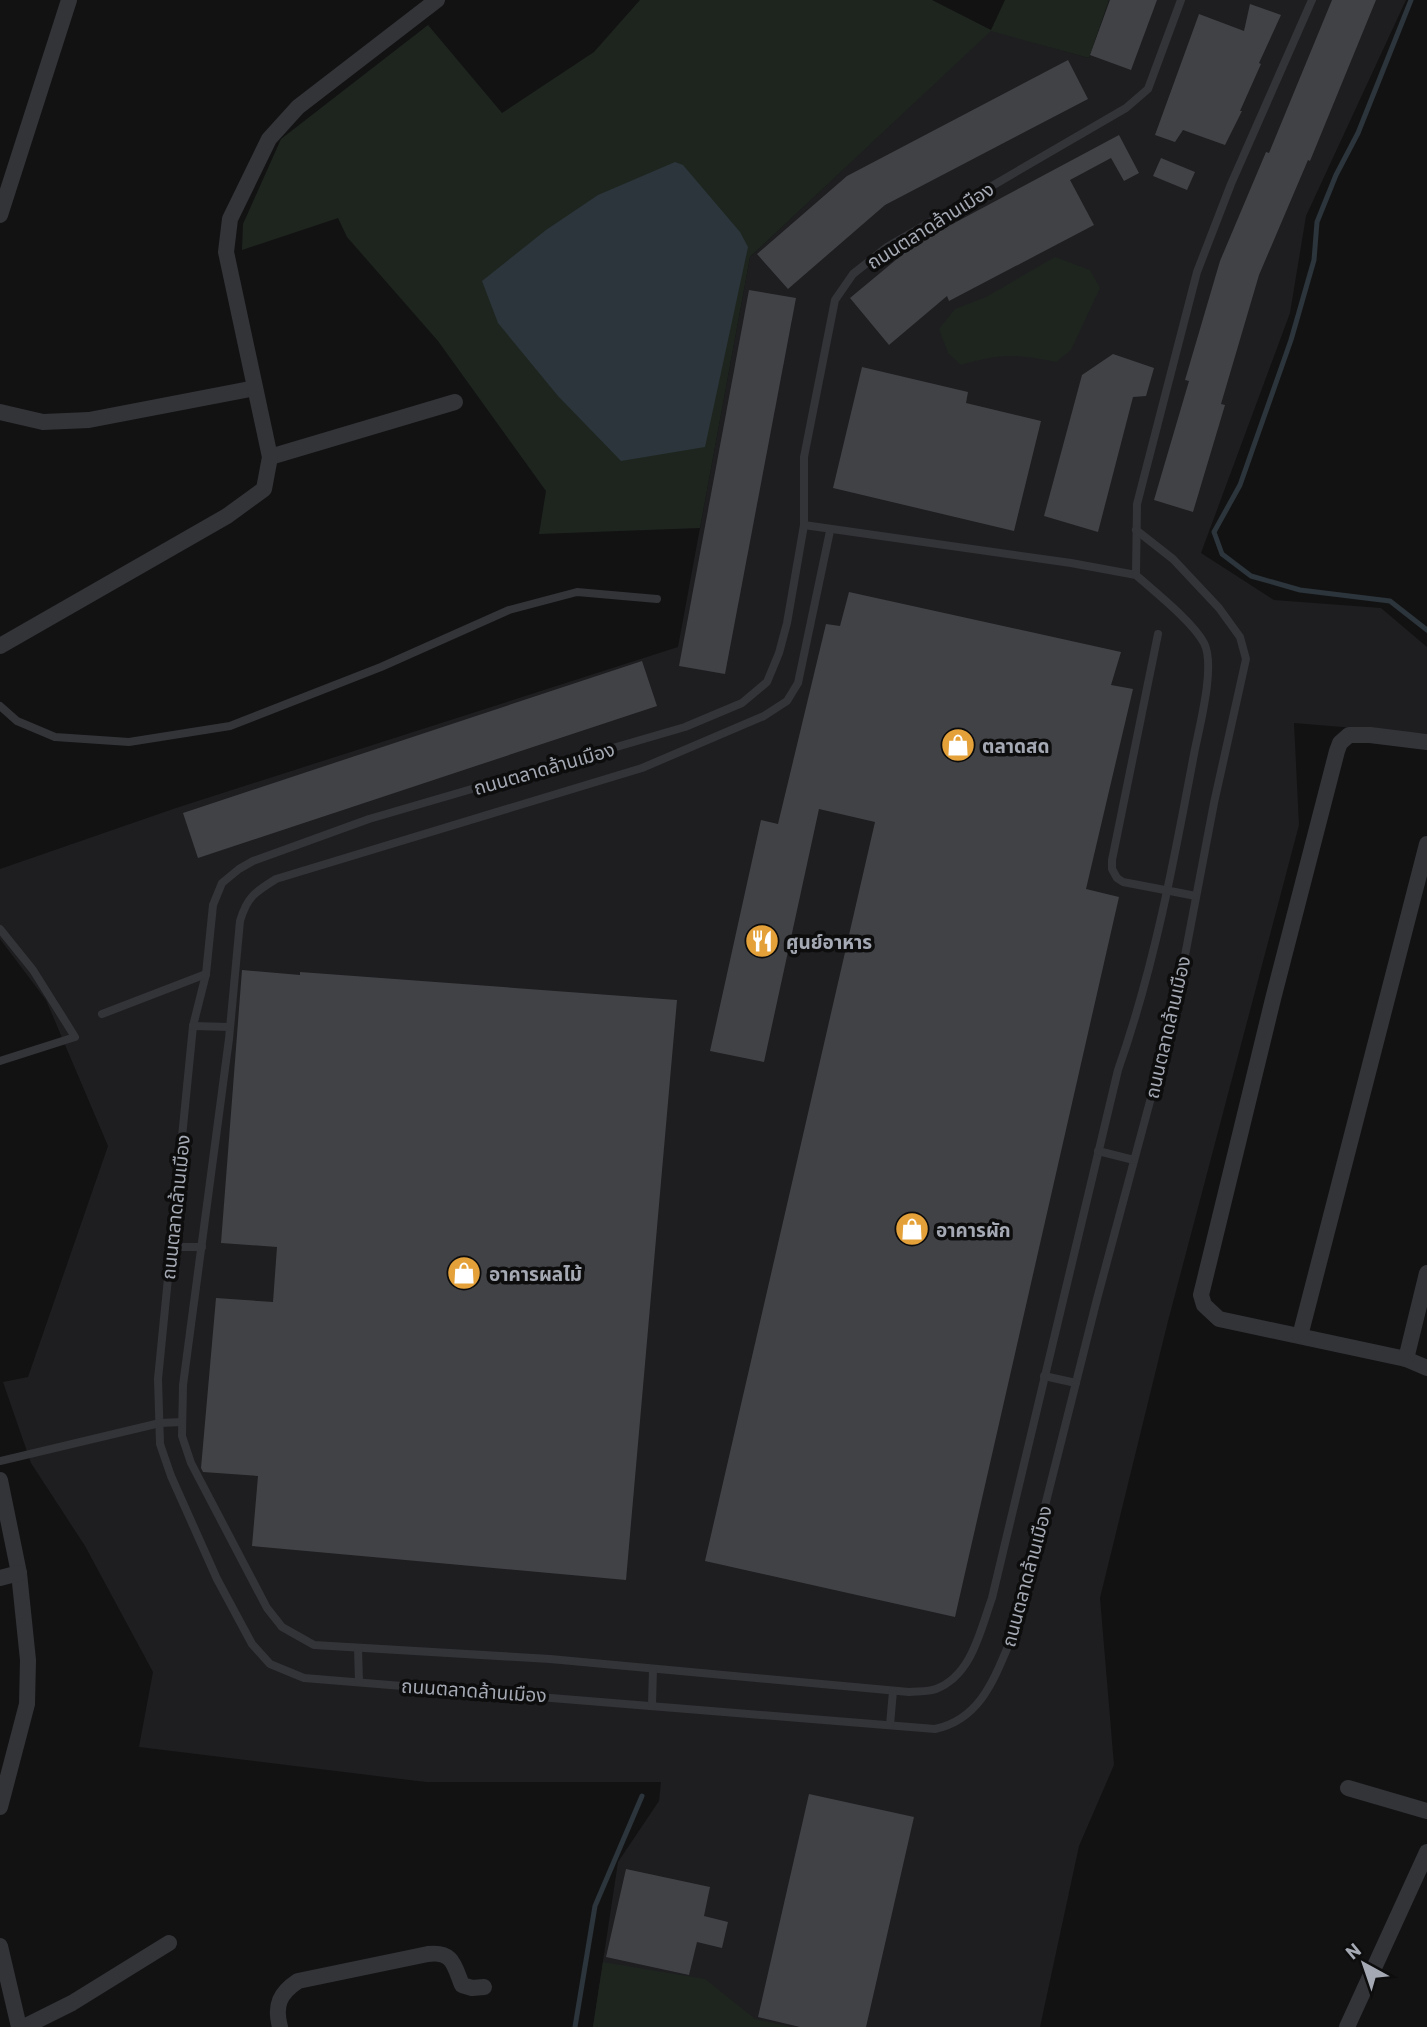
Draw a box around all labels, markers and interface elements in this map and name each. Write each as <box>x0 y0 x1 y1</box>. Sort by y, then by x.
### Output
street label: ถนนตลาดล้านเมือง <box>862 177 998 273</box>
shop icon: ตลาดสด <box>939 726 977 764</box>
place label: ตลาดสด <box>982 734 1050 757</box>
street label: ถนนตลาดล้านเมือง <box>471 737 617 799</box>
restaurant icon: ศูนย์อาหาร <box>743 922 781 960</box>
place label: ศูนย์อาหาร <box>786 930 872 954</box>
street label: ถนนตลาดล้านเมือง <box>1139 953 1195 1101</box>
street label: ถนนตลาดล้านเมือง <box>156 1133 194 1281</box>
shop icon: อาคารผัก <box>893 1210 931 1248</box>
place label: อาคารผัก <box>936 1218 1011 1241</box>
shop icon: อาคารผลไม้ <box>445 1254 483 1292</box>
place label: อาคารผลไม้ <box>489 1262 582 1285</box>
street label: ถนนตลาดล้านเมือง <box>996 1503 1056 1649</box>
street label: ถนนตลาดล้านเมือง <box>401 1673 547 1707</box>
north arrow <box>1329 1929 1399 1999</box>
text: N <box>1341 1938 1365 1963</box>

